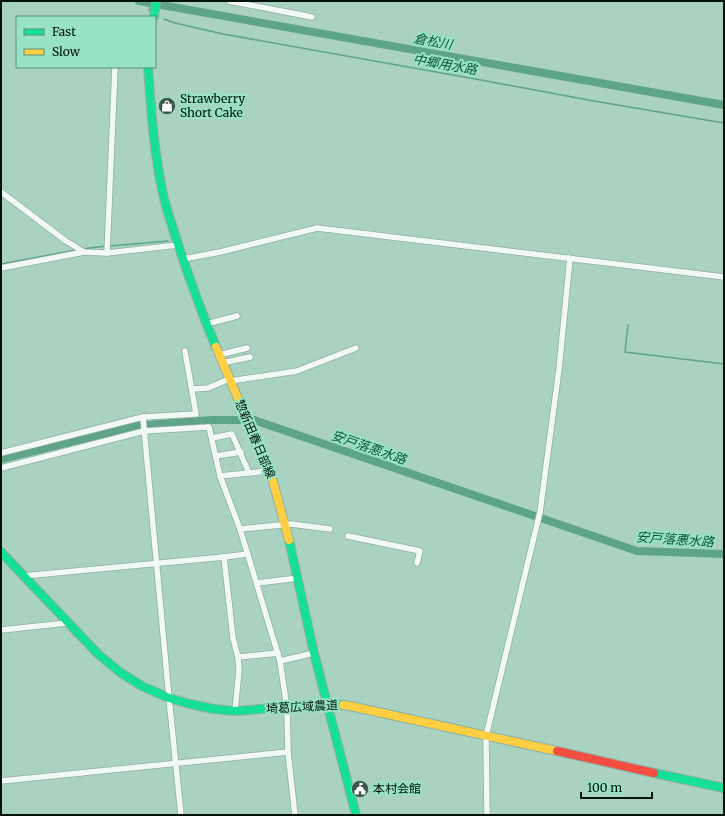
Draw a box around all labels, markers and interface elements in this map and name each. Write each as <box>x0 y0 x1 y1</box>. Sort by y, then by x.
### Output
legend <box>16 16 156 68</box>
text: Fast <box>52 24 76 39</box>
water label: 倉松川 <box>412 30 456 54</box>
text: Slow <box>52 44 81 59</box>
water label: 中郷用水路 <box>411 50 479 79</box>
place label: Strawberry Short Cake <box>180 91 245 120</box>
shop icon: Strawberry Short Cake <box>157 96 177 116</box>
street label: 惣新田春日部線 <box>232 397 279 480</box>
water label: 安戸落悪水路 <box>329 427 409 469</box>
water label: 安戸落悪水路 <box>635 528 715 551</box>
street label: 埼葛広域農道 <box>266 697 338 716</box>
scale bar <box>581 774 652 800</box>
public building icon: 本村会館 <box>350 779 370 799</box>
text: 100 m <box>587 780 622 795</box>
place label: 本村会館 <box>373 781 421 796</box>

